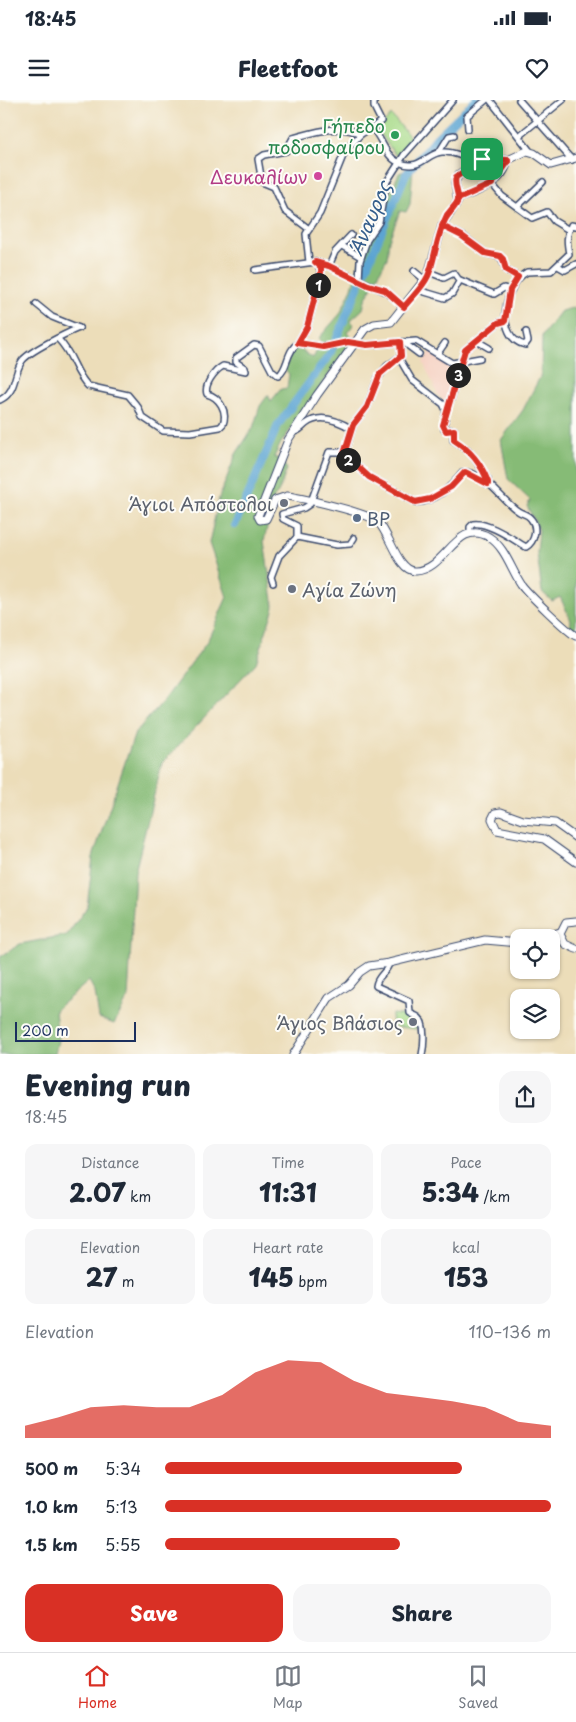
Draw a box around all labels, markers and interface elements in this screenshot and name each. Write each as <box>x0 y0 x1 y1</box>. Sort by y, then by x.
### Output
text: 18:45 <box>25 4 77 32</box>
text: Fleetfoot <box>238 51 338 84</box>
icon: menu <box>25 54 53 82</box>
icon: heart <box>523 54 551 82</box>
place label: Γήπεδο ποδοσφαίρου <box>268 112 385 160</box>
marker: Γήπεδο ποδοσφαίρου <box>389 129 401 141</box>
pin <box>461 138 503 180</box>
icon: arrive <box>468 145 496 173</box>
place label: Δευκαλίων <box>210 163 308 190</box>
marker: Δευκαλίων <box>312 170 324 182</box>
water label: Άναυρος <box>341 174 398 260</box>
pin: 1 <box>306 272 330 298</box>
text: 1 <box>315 275 322 296</box>
pin: 3 <box>446 362 470 388</box>
text: 3 <box>454 365 463 386</box>
pin: 2 <box>336 448 360 472</box>
text: 2 <box>344 450 353 471</box>
place label: Άγιοι Απόστολοι <box>129 490 274 517</box>
marker: Άγιοι Απόστολοι <box>278 497 290 509</box>
place label: BP <box>367 505 390 532</box>
marker: BP <box>351 512 363 524</box>
place label: Αγία Ζώνη <box>302 576 397 603</box>
marker: Αγία Ζώνη <box>286 583 298 595</box>
map controls <box>510 929 560 1039</box>
button: locate <box>510 929 560 979</box>
button: layers <box>510 989 560 1039</box>
place label: Άγιος Βλάσιος <box>277 1009 403 1036</box>
marker: Άγιος Βλάσιος <box>407 1016 419 1028</box>
scale bar <box>15 1019 136 1043</box>
text: 200 m <box>22 1020 69 1041</box>
text: Evening run <box>25 1063 191 1106</box>
button: share <box>499 1071 551 1123</box>
text: 18:45 <box>25 1104 67 1128</box>
text: Distance <box>81 1152 139 1173</box>
text: Time <box>271 1152 305 1173</box>
text: Pace <box>450 1152 482 1173</box>
text: 2.07 <box>69 1173 126 1211</box>
text: 11:31 <box>259 1173 317 1211</box>
text: 5:34 <box>422 1173 479 1211</box>
text: km <box>126 1186 151 1207</box>
text: /km <box>479 1186 510 1207</box>
text: Elevation <box>80 1237 140 1258</box>
text: Heart rate <box>253 1237 323 1258</box>
text: kcal <box>452 1237 480 1258</box>
text: 27 <box>86 1258 117 1296</box>
text: 145 <box>248 1258 294 1296</box>
text: 153 <box>444 1258 488 1296</box>
text: m <box>117 1271 134 1292</box>
text: bpm <box>294 1271 328 1292</box>
text: Elevation <box>25 1319 94 1343</box>
text: 110–136 m <box>469 1319 551 1343</box>
text: 500 m <box>25 1456 78 1480</box>
text: 5:34 <box>105 1456 141 1480</box>
text: 1.0 km <box>25 1494 78 1518</box>
text: 5:13 <box>105 1494 138 1518</box>
text: 1.5 km <box>25 1532 78 1556</box>
text: 5:55 <box>105 1532 140 1556</box>
button: Save <box>25 1584 283 1642</box>
button: Share <box>293 1584 551 1642</box>
tab: Home <box>78 1662 117 1713</box>
tab: Map <box>273 1662 303 1713</box>
tab: Saved <box>458 1662 498 1713</box>

